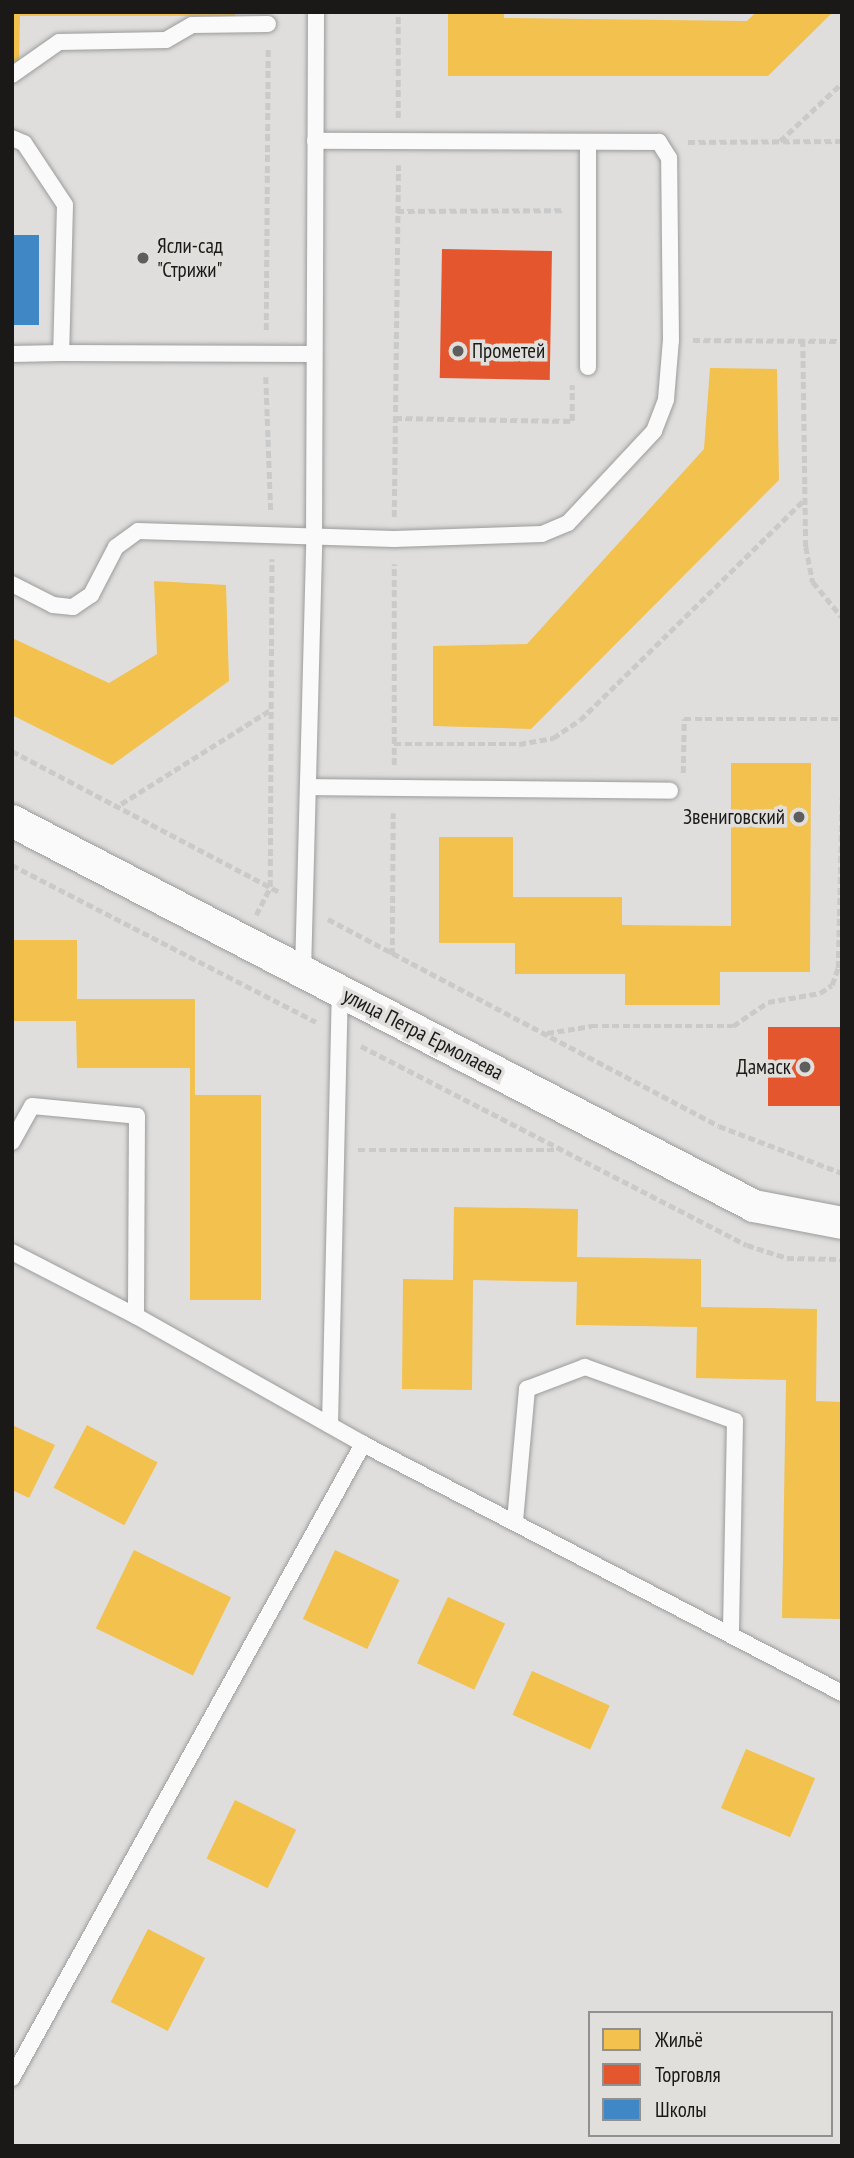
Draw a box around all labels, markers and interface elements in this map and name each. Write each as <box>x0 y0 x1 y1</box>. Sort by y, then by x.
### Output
place label: Ясли-сад "Стрижи" <box>157 233 223 283</box>
marker: Ясли-сад "Стрижи" <box>135 250 151 266</box>
place label: Прометей <box>472 338 545 364</box>
marker: Прометей <box>450 343 466 359</box>
place label: Звениговский <box>683 804 785 830</box>
marker: Звениговский <box>791 809 807 825</box>
street label: улица Петра Ермолаева <box>339 983 507 1085</box>
place label: Дамаск <box>736 1054 791 1080</box>
marker: Дамаск <box>797 1059 813 1075</box>
legend <box>588 2011 833 2137</box>
text: Жильё <box>655 2026 703 2053</box>
text: Торговля <box>655 2061 721 2088</box>
text: Школы <box>655 2096 707 2123</box>

